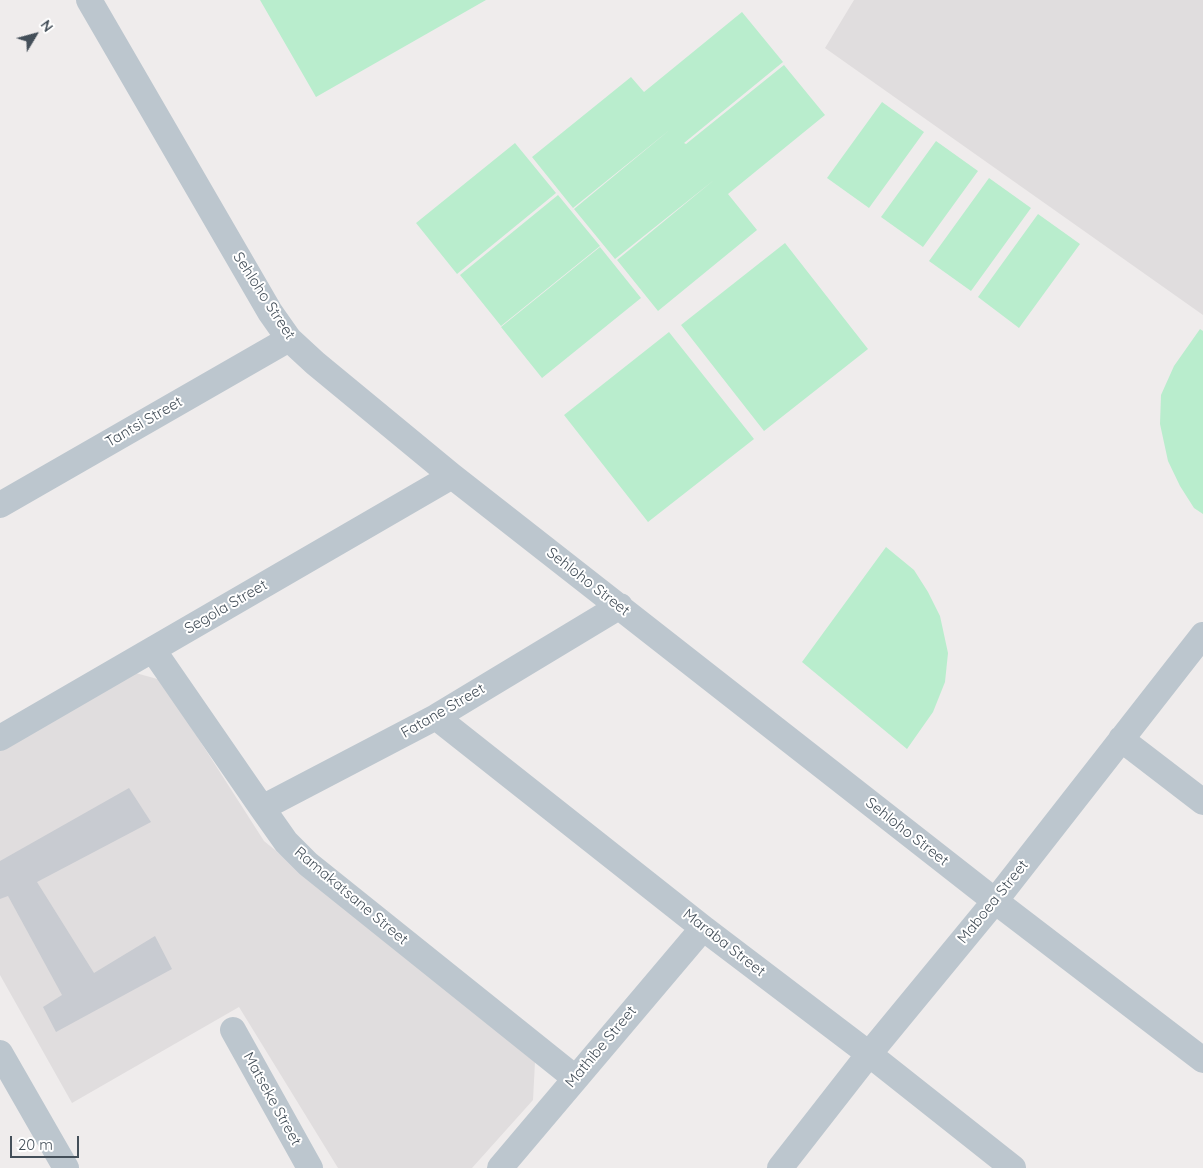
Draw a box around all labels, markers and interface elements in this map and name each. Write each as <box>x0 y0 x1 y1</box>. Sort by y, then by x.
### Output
north arrow <box>10 10 60 60</box>
text: N <box>37 16 57 35</box>
street label: Sehloho Street <box>229 249 299 343</box>
street label: Tantsi Street <box>102 393 186 451</box>
street label: Sehloho Street <box>543 544 633 620</box>
street label: Segola Street <box>181 576 271 638</box>
street label: Fatane Street <box>398 680 488 742</box>
street label: Sehloho Street <box>862 794 952 870</box>
street label: Ramakatsane Street <box>290 843 412 949</box>
street label: Maboea Street <box>954 857 1032 947</box>
street label: Maraba Street <box>679 905 769 981</box>
street label: Mathibe Street <box>562 1003 640 1091</box>
street label: Matseke Street <box>239 1049 305 1149</box>
scale bar <box>12 1126 81 1158</box>
text: 20 m <box>18 1135 53 1154</box>

